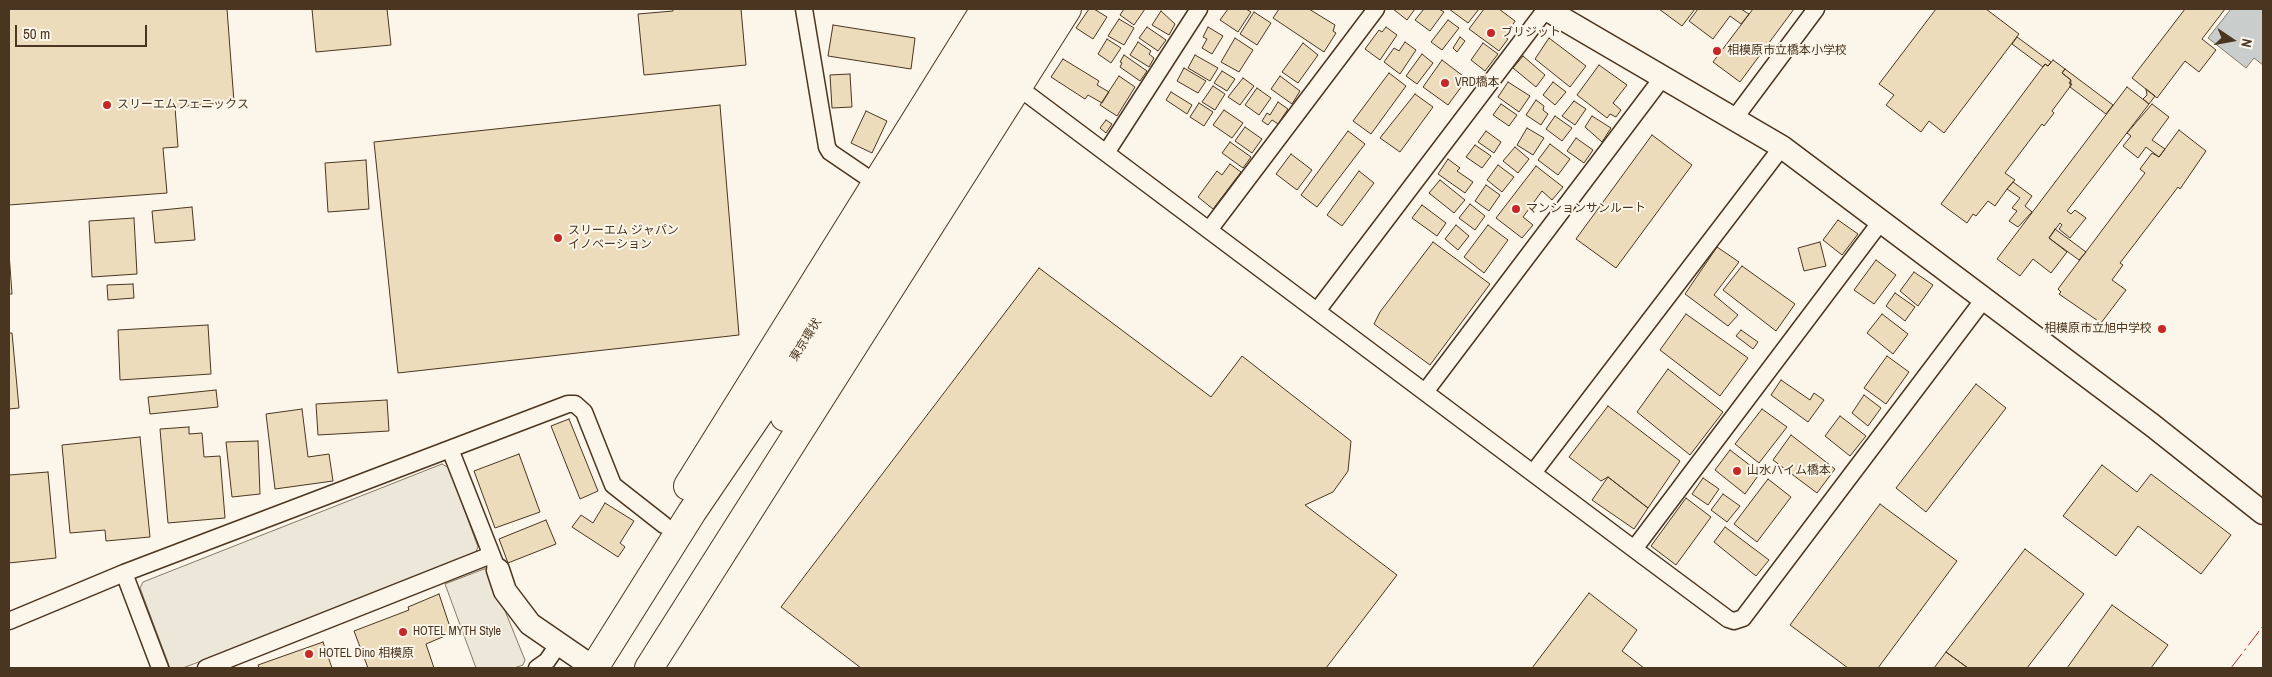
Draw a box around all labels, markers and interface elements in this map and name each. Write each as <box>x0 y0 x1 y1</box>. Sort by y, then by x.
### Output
scale bar <box>18 15 150 47</box>
north arrow <box>2207 15 2257 65</box>
text: 50 m <box>23 23 50 44</box>
place label: ブリジット <box>1501 26 1561 40</box>
marker: ブリジット <box>1485 27 1497 39</box>
text: N <box>2237 37 2256 49</box>
place label: 相模原市立橋本小学校 <box>1727 44 1847 58</box>
marker: 相模原市立橋本小学校 <box>1711 45 1723 57</box>
place label: VRD橋本 <box>1455 76 1500 90</box>
marker: VRD橋本 <box>1439 77 1451 89</box>
place label: スリーエムフェニックス <box>117 98 249 112</box>
marker: スリーエムフェニックス <box>101 99 113 111</box>
place label: マンションサンルート <box>1526 202 1646 216</box>
marker: マンションサンルート <box>1510 203 1522 215</box>
place label: スリーエム ジャパン イノベーション <box>568 224 679 252</box>
marker: スリーエム ジャパン イノベーション <box>552 232 564 244</box>
street label: 東京環状 <box>787 316 825 364</box>
place label: 相模原市立旭中学校 <box>2044 322 2152 336</box>
marker: 相模原市立旭中学校 <box>2156 323 2168 335</box>
place label: 山水ハイム橋本 <box>1747 464 1831 478</box>
marker: 山水ハイム橋本 <box>1731 465 1743 477</box>
place label: HOTEL MYTH Style <box>413 625 501 639</box>
marker: HOTEL MYTH Style <box>397 626 409 638</box>
place label: HOTEL Dino 相模原 <box>319 647 414 661</box>
marker: HOTEL Dino 相模原 <box>303 648 315 660</box>

